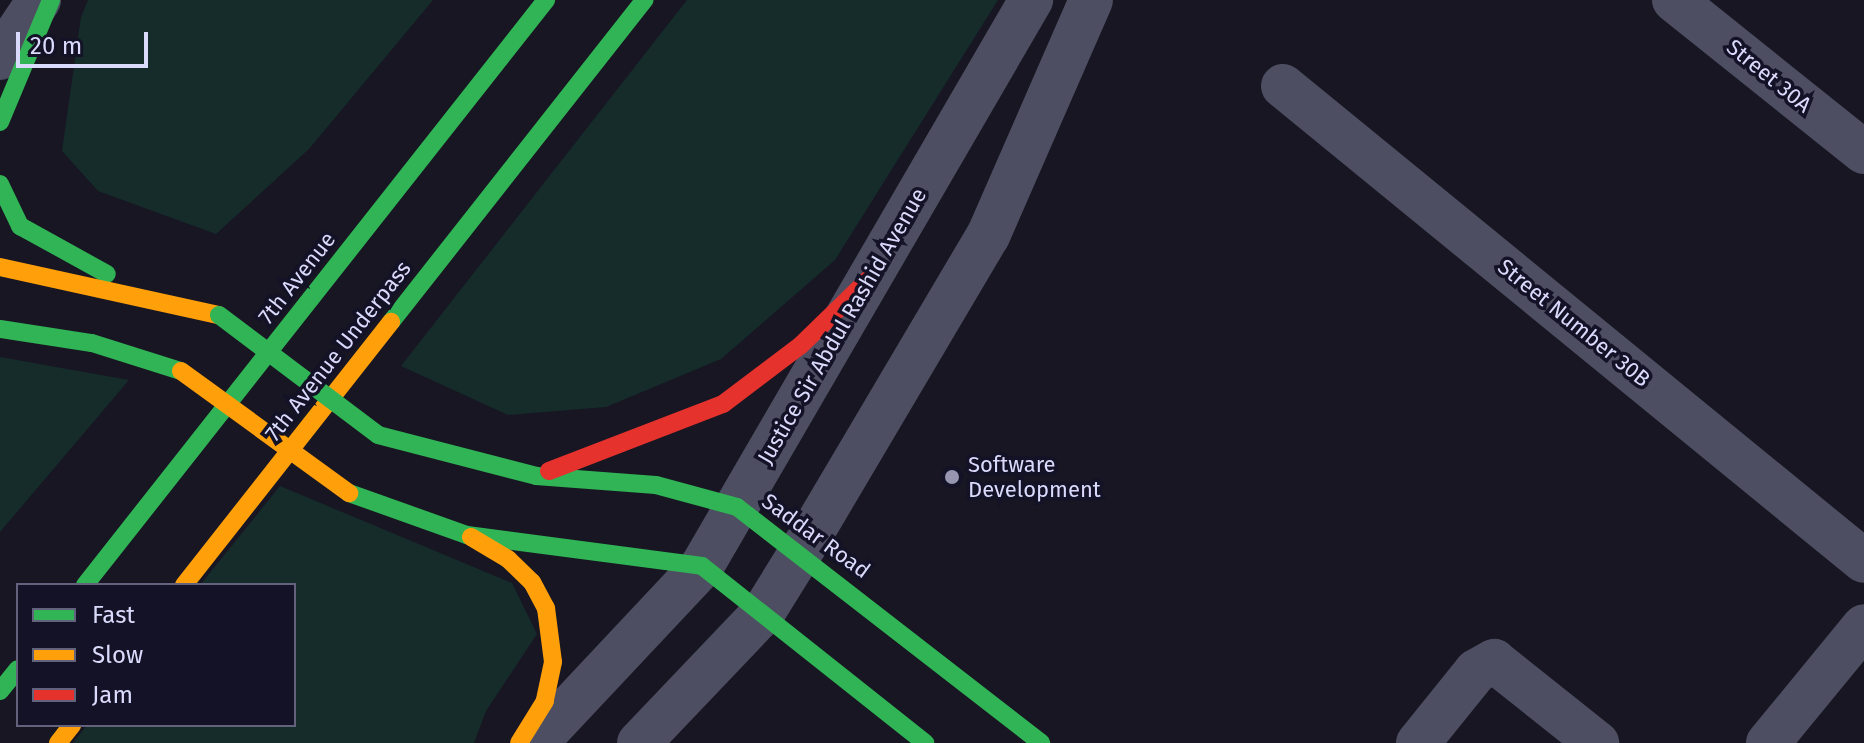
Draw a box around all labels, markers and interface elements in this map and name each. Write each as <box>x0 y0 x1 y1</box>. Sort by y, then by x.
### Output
scale bar <box>20 16 152 66</box>
text: 20 m <box>30 32 82 60</box>
street label: Street 30A <box>1721 34 1817 118</box>
street label: Justice Sir Abdul Rashid Avenue <box>752 183 932 469</box>
street label: 7th Avenue <box>253 227 341 329</box>
street label: Street Number 30B <box>1493 254 1655 392</box>
street label: 7th Avenue Underpass <box>259 256 417 446</box>
place label: Software Development <box>968 451 1101 502</box>
marker: Software Development <box>943 468 961 486</box>
street label: Saddar Road <box>757 488 875 584</box>
legend <box>16 583 296 727</box>
text: Fast <box>92 601 135 629</box>
text: Slow <box>92 641 143 669</box>
text: Jam <box>92 681 133 709</box>

